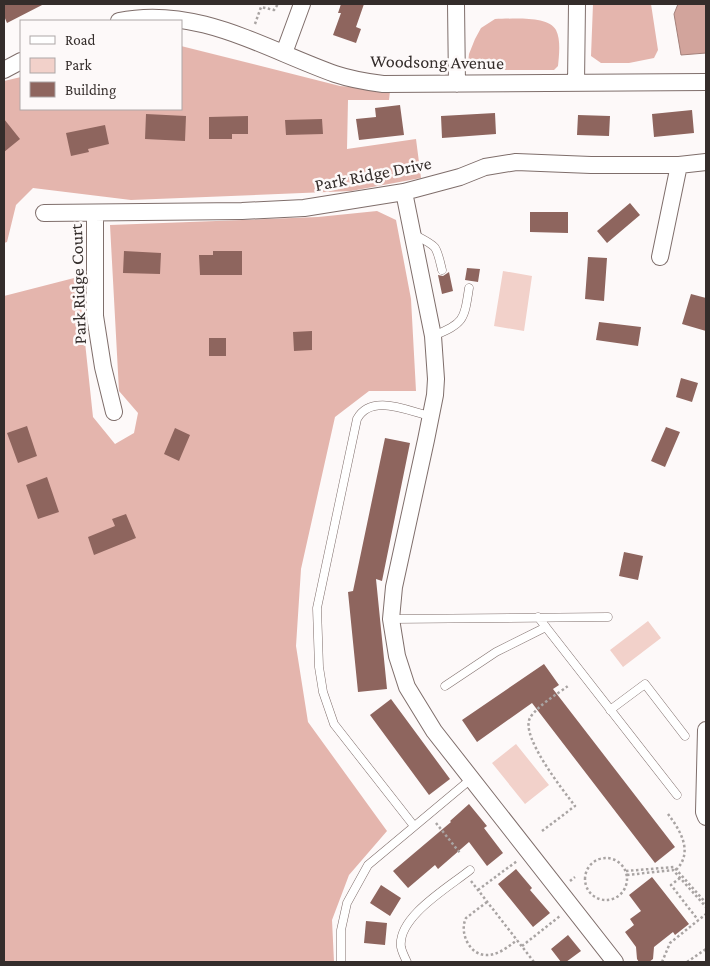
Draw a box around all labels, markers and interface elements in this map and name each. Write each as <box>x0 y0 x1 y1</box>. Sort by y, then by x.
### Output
legend <box>20 20 182 110</box>
text: Road <box>65 32 96 48</box>
street label: Woodsong Avenue <box>370 51 504 73</box>
text: Park <box>65 57 92 73</box>
text: Building <box>65 82 116 99</box>
street label: Park Ridge Drive <box>313 153 433 195</box>
street label: Park Ridge Court <box>66 222 90 345</box>

